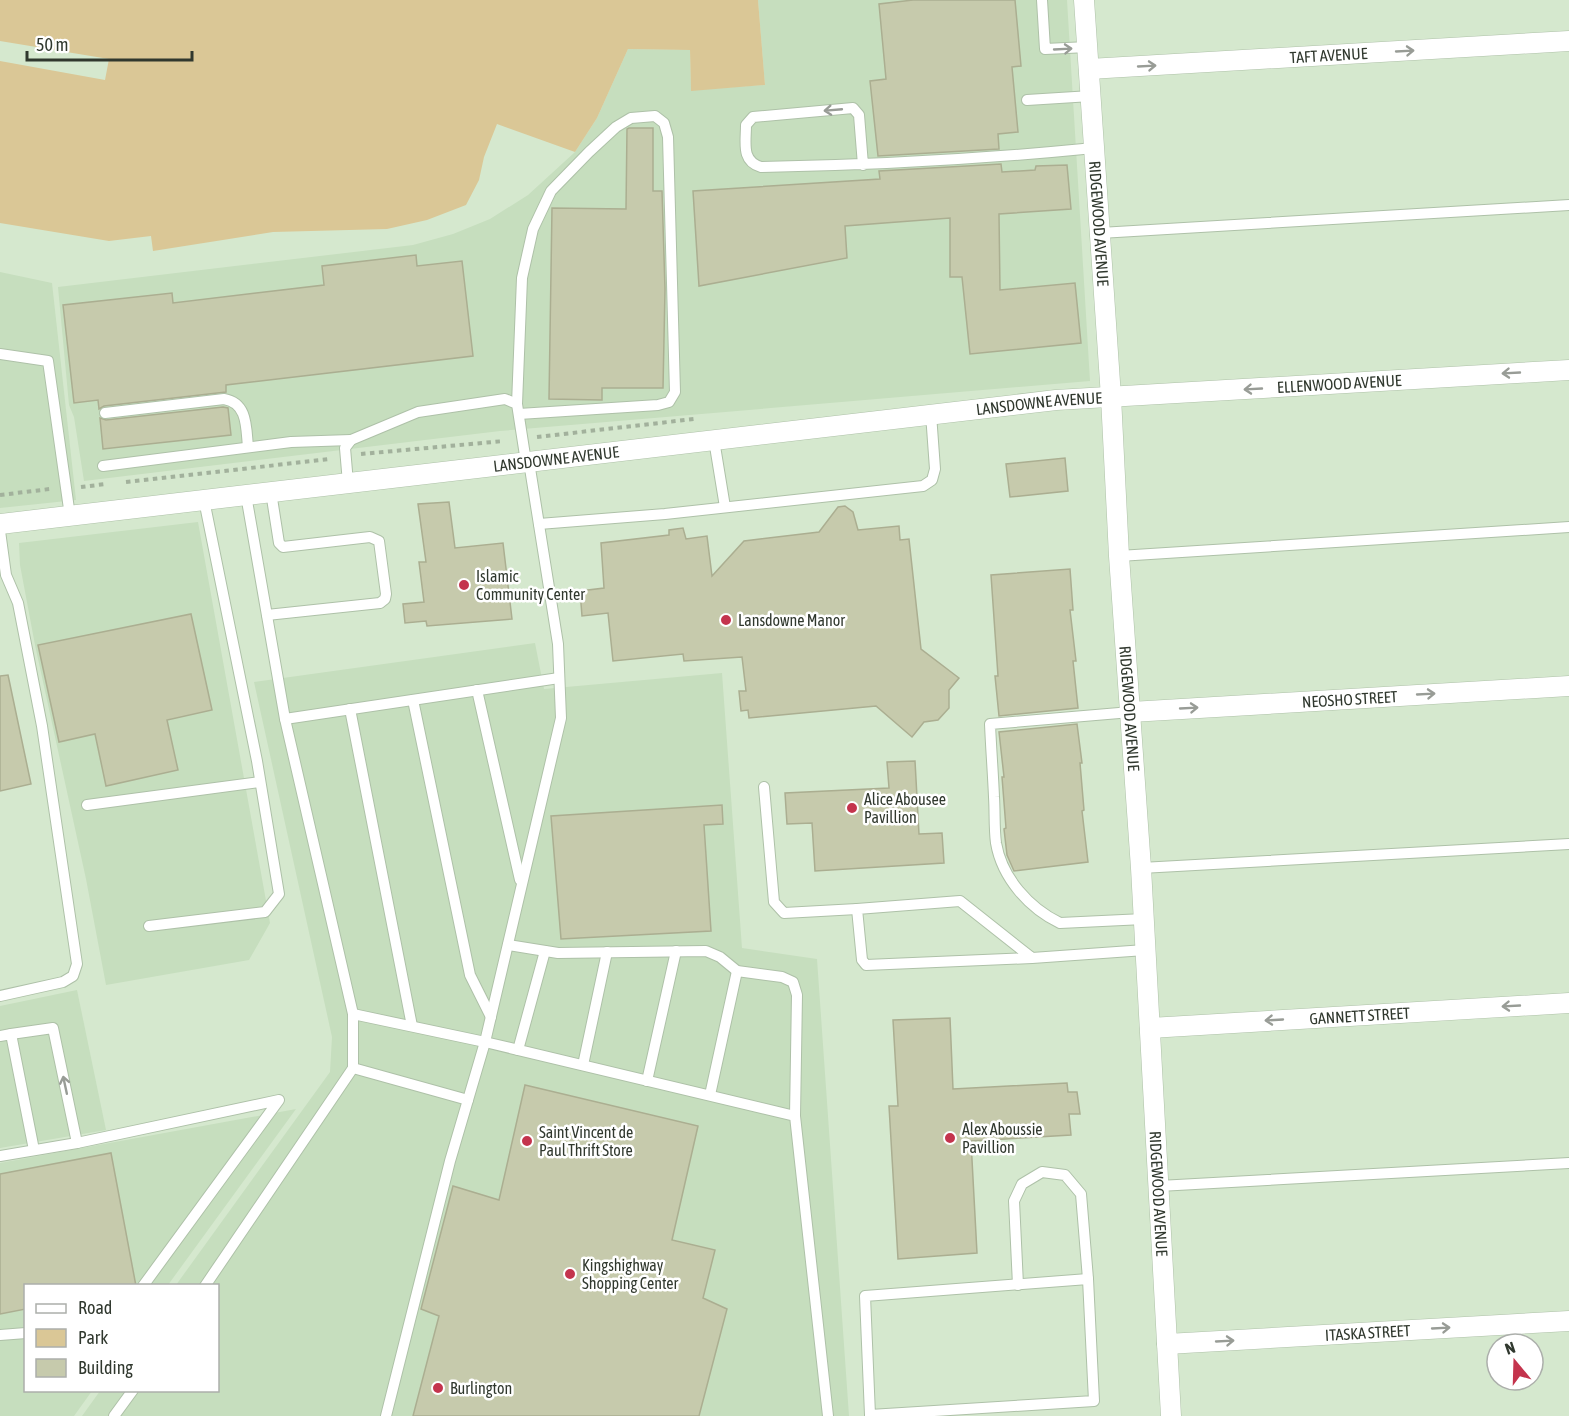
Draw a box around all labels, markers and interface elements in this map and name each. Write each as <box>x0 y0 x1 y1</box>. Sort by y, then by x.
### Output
scale bar <box>27 24 192 62</box>
text: 50 m <box>36 34 68 55</box>
one-way arrow <box>1052 43 1072 54</box>
street label: TAFT AVENUE <box>1289 44 1368 66</box>
one-way arrow <box>1394 45 1414 56</box>
one-way arrow <box>1137 60 1157 71</box>
one-way arrow <box>823 105 843 116</box>
street label: RIDGEWOOD AVENUE <box>1086 160 1112 287</box>
one-way arrow <box>1501 368 1521 379</box>
street label: ELLENWOOD AVENUE <box>1276 371 1402 396</box>
one-way arrow <box>1244 383 1264 394</box>
street label: LANSDOWNE AVENUE <box>975 388 1103 418</box>
street label: LANSDOWNE AVENUE <box>492 442 620 475</box>
place label: Islamic Community Center <box>476 567 585 604</box>
marker: Islamic Community Center <box>457 578 471 592</box>
place label: Lansdowne Manor <box>738 611 845 629</box>
marker: Lansdowne Manor <box>719 613 733 627</box>
street label: RIDGEWOOD AVENUE <box>1116 645 1143 772</box>
street label: NEOSHO STREET <box>1301 687 1398 711</box>
one-way arrow <box>1416 689 1436 700</box>
one-way arrow <box>1179 703 1199 714</box>
place label: Alice Abousee Pavillion <box>864 790 946 826</box>
marker: Alice Abousee Pavillion <box>845 801 859 815</box>
one-way arrow <box>1501 1001 1521 1012</box>
street label: GANNETT STREET <box>1309 1004 1410 1027</box>
one-way arrow <box>1265 1015 1285 1026</box>
one-way arrow <box>59 1076 70 1096</box>
place label: Alex Aboussie Pavillion <box>962 1120 1043 1156</box>
place label: Saint Vincent de Paul Thrift Store <box>539 1123 633 1159</box>
street label: RIDGEWOOD AVENUE <box>1146 1130 1171 1257</box>
marker: Alex Aboussie Pavillion <box>943 1131 957 1145</box>
marker: Saint Vincent de Paul Thrift Store <box>520 1134 534 1148</box>
place label: Kingshighway Shopping Center <box>582 1256 679 1293</box>
marker: Kingshighway Shopping Center <box>563 1267 577 1281</box>
legend <box>24 1284 219 1392</box>
text: Road <box>78 1297 112 1318</box>
street label: ITASKA STREET <box>1325 1321 1411 1344</box>
one-way arrow <box>1431 1323 1451 1334</box>
text: Park <box>78 1327 108 1348</box>
north arrow <box>1485 1332 1545 1392</box>
one-way arrow <box>1215 1335 1235 1346</box>
text: N <box>1503 1338 1518 1358</box>
text: Building <box>78 1357 133 1378</box>
place label: Burlington <box>450 1379 512 1398</box>
marker: Burlington <box>431 1381 445 1395</box>

